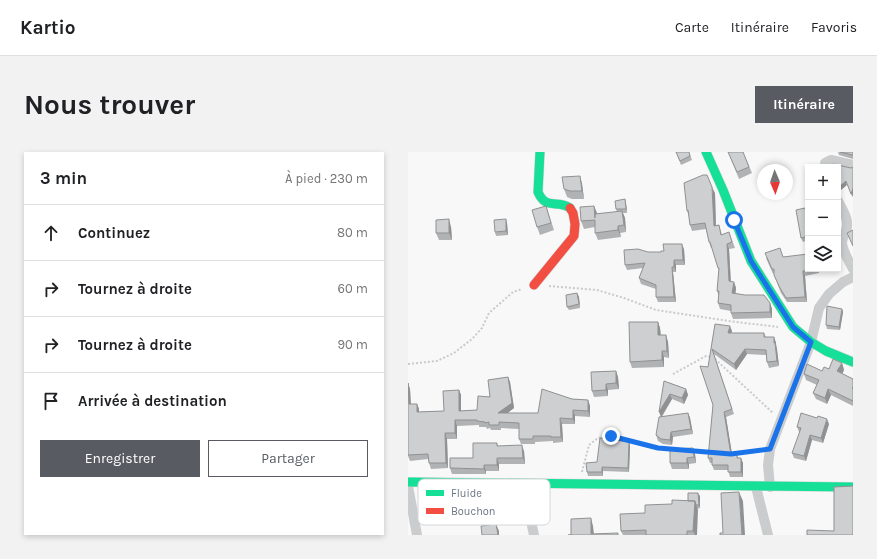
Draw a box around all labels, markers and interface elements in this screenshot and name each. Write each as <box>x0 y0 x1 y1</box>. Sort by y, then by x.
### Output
text: Kartio <box>20 17 75 39</box>
text: Carte <box>675 19 709 36</box>
text: Itinéraire <box>731 19 789 36</box>
text: Favoris <box>811 19 857 36</box>
button: Itinéraire <box>755 86 853 123</box>
text: Nous trouver <box>24 88 195 121</box>
north arrow <box>757 164 793 200</box>
map controls <box>805 164 841 272</box>
button: + <box>805 164 841 200</box>
text: 3 min <box>40 168 87 188</box>
text: À pied · 230 m <box>285 171 368 186</box>
button: − <box>805 200 841 236</box>
route start <box>725 211 743 229</box>
icon: ahead <box>40 222 62 244</box>
text: Continuez <box>78 224 150 242</box>
text: 80 m <box>337 225 368 240</box>
button: layers <box>805 236 841 272</box>
icon: right <box>40 278 62 300</box>
text: Tournez à droite <box>78 280 192 298</box>
text: 60 m <box>338 281 368 296</box>
icon: right <box>40 334 62 356</box>
text: Tournez à droite <box>78 336 192 354</box>
text: 90 m <box>337 337 368 352</box>
icon: arrive <box>40 390 62 412</box>
text: Arrivée à destination <box>78 392 227 410</box>
route end <box>602 427 620 445</box>
button: Enregistrer <box>40 440 200 477</box>
button: Partager <box>208 440 368 477</box>
legend <box>418 479 550 525</box>
text: Fluide <box>451 487 482 500</box>
text: Bouchon <box>451 505 495 518</box>

